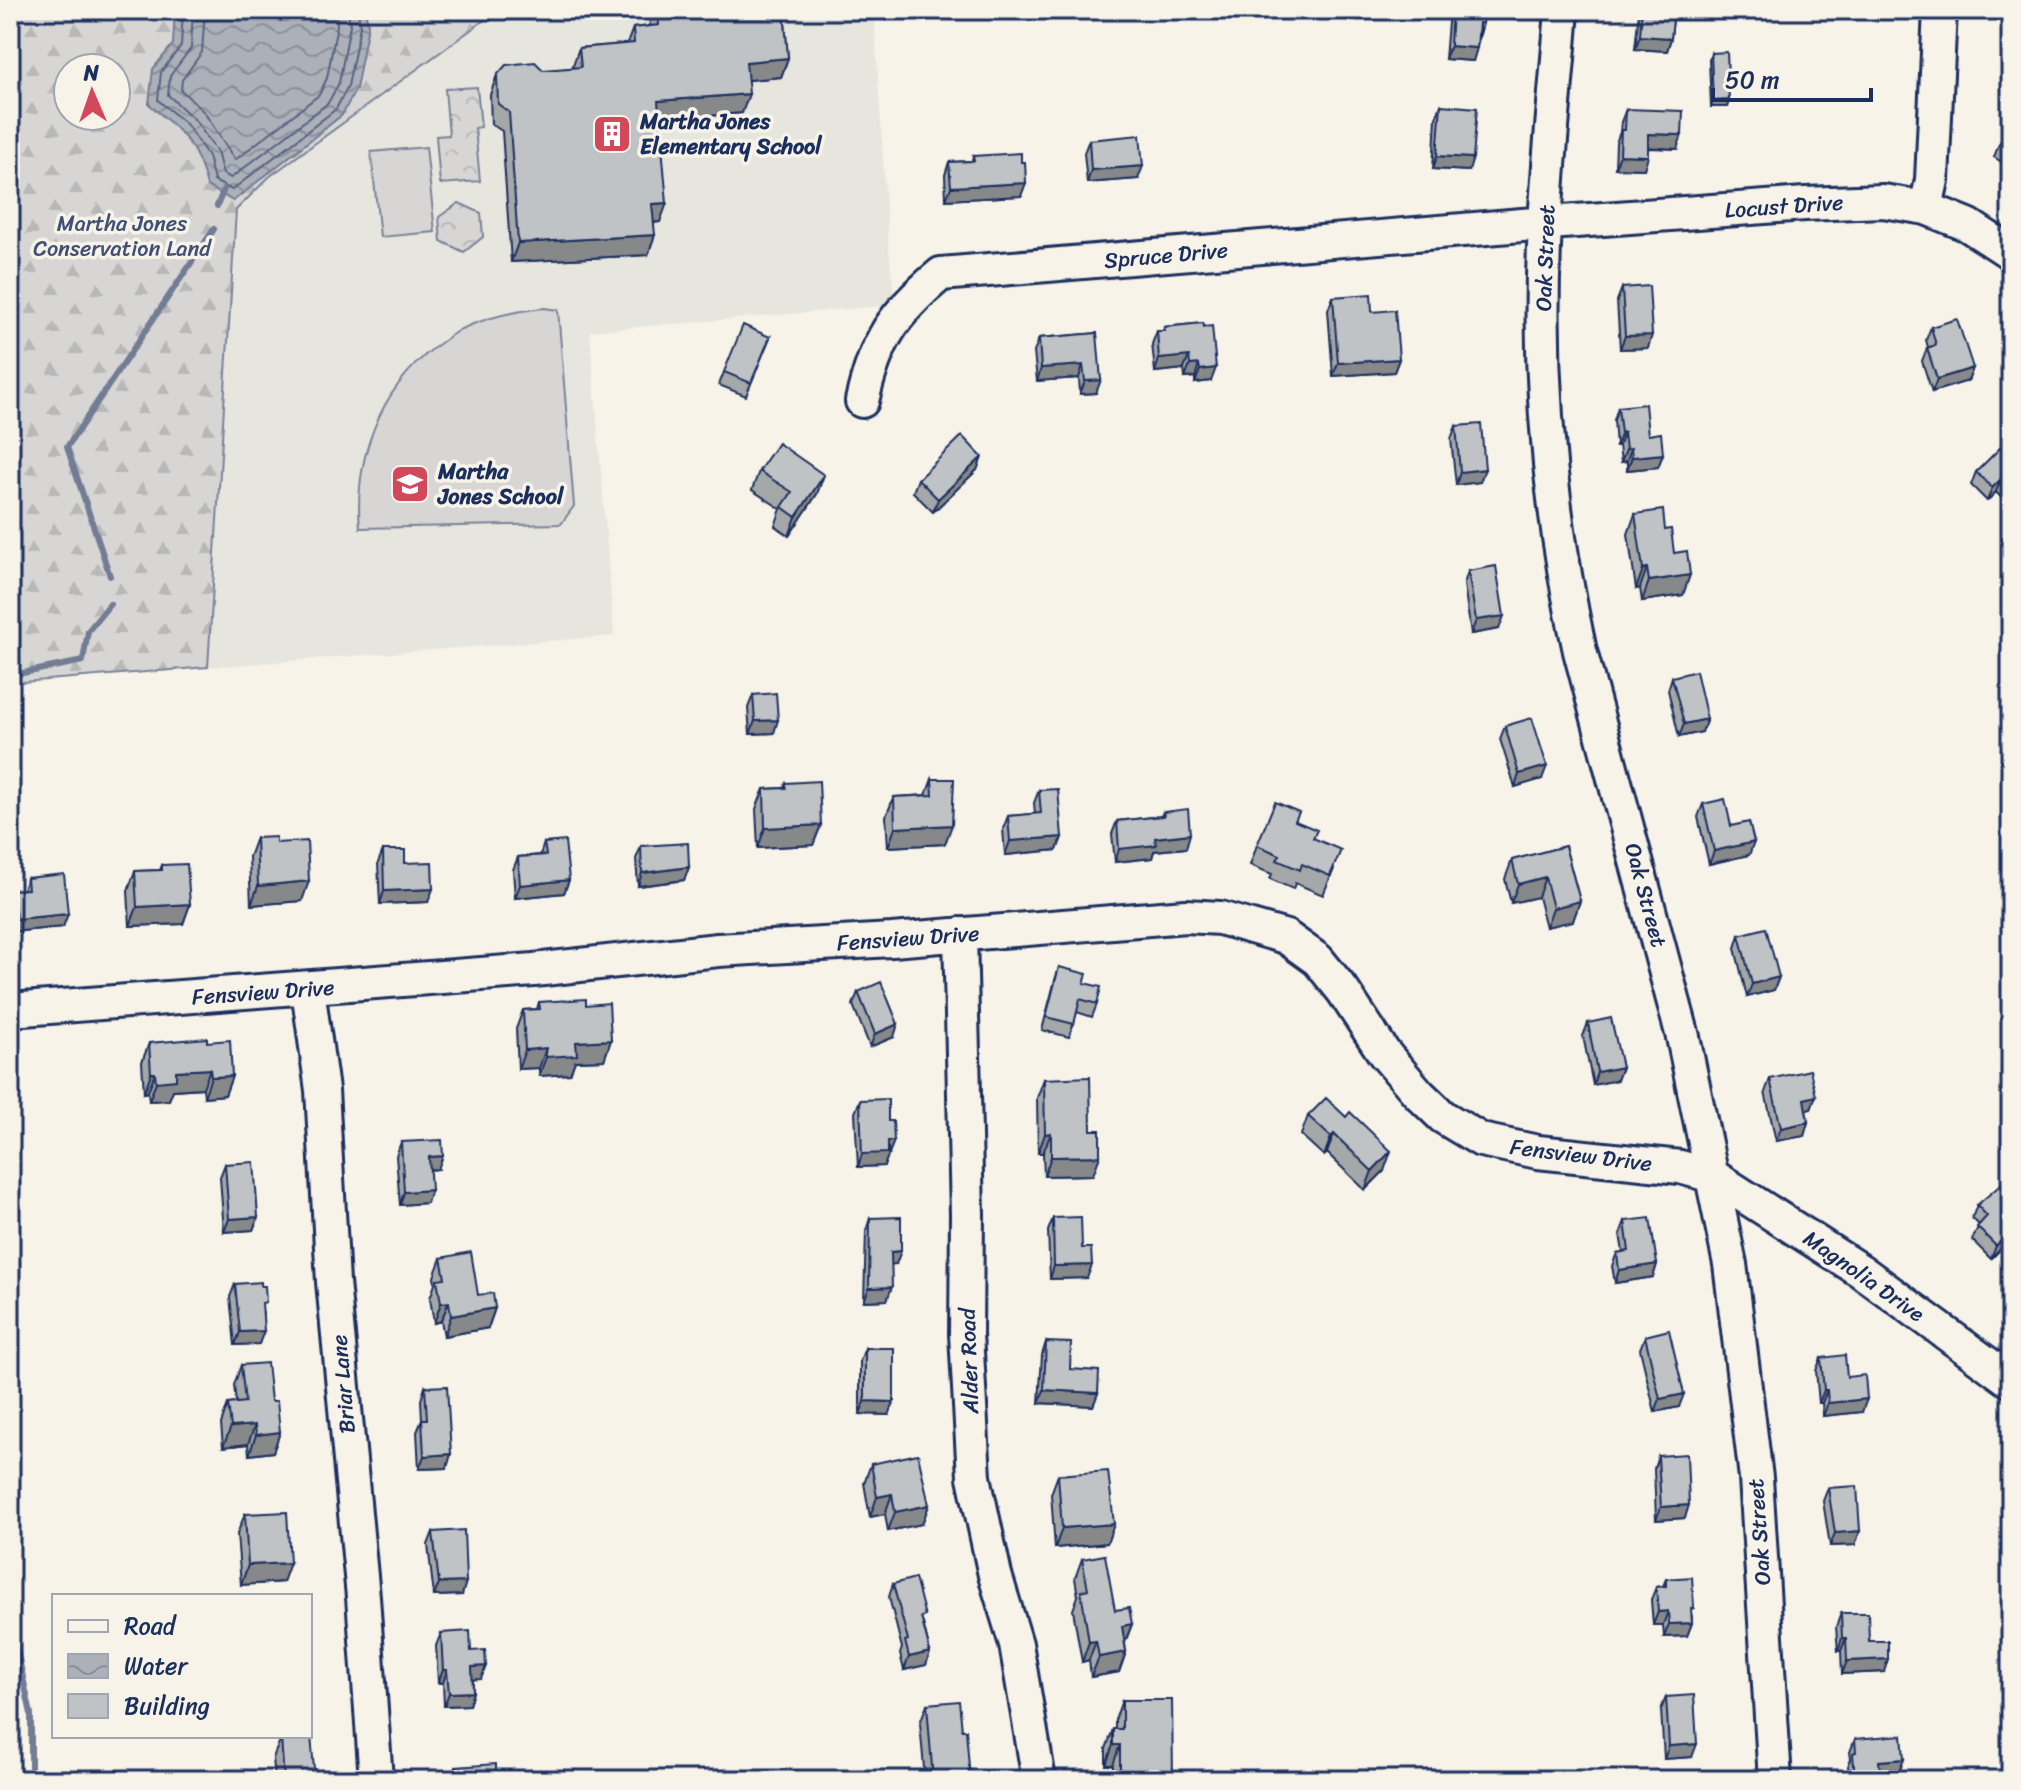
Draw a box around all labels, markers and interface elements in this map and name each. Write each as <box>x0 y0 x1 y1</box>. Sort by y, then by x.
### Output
north arrow <box>52 52 132 132</box>
scale bar <box>1713 52 1871 102</box>
text: N <box>82 53 100 92</box>
text: 50 m <box>1725 59 1780 101</box>
place label: Martha Jones Elementary School <box>639 102 822 166</box>
building icon: Martha Jones Elementary School <box>591 113 633 155</box>
street label: Locust Drive <box>1723 182 1845 230</box>
park label: Martha Jones Conservation Land <box>33 204 212 268</box>
street label: Oak Street <box>1524 204 1566 312</box>
street label: Spruce Drive <box>1103 230 1229 280</box>
place label: Martha Jones School <box>436 452 565 516</box>
school or university icon: Martha Jones School <box>389 463 431 505</box>
street label: Oak Street <box>1613 838 1679 952</box>
street label: Fensview Drive <box>835 914 981 962</box>
street label: Fensview Drive <box>190 968 336 1016</box>
street label: Fensview Drive <box>1508 1127 1654 1183</box>
street label: Magnolia Drive <box>1795 1219 1933 1333</box>
street label: Alder Road <box>948 1306 990 1415</box>
street label: Briar Lane <box>319 1333 367 1435</box>
street label: Oak Street <box>1736 1477 1782 1587</box>
legend <box>52 1594 312 1738</box>
text: Road <box>124 1605 178 1647</box>
text: Water <box>124 1645 189 1687</box>
text: Building <box>124 1685 210 1727</box>

